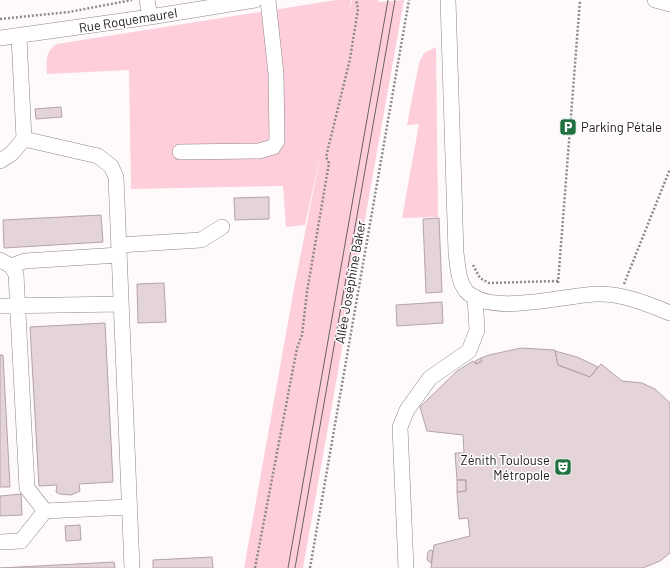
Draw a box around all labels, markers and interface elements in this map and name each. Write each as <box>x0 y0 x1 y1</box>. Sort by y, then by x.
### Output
street label: Rue Roquemaurel <box>78 4 178 36</box>
parking icon: Parking Pétale <box>558 117 578 137</box>
place label: Parking Pétale <box>581 119 662 135</box>
street label: Allée Joséphine Baker <box>331 219 369 345</box>
place label: Zénith Toulouse Métropole <box>461 452 550 483</box>
theatre icon: Zénith Toulouse Métropole <box>553 457 573 477</box>

